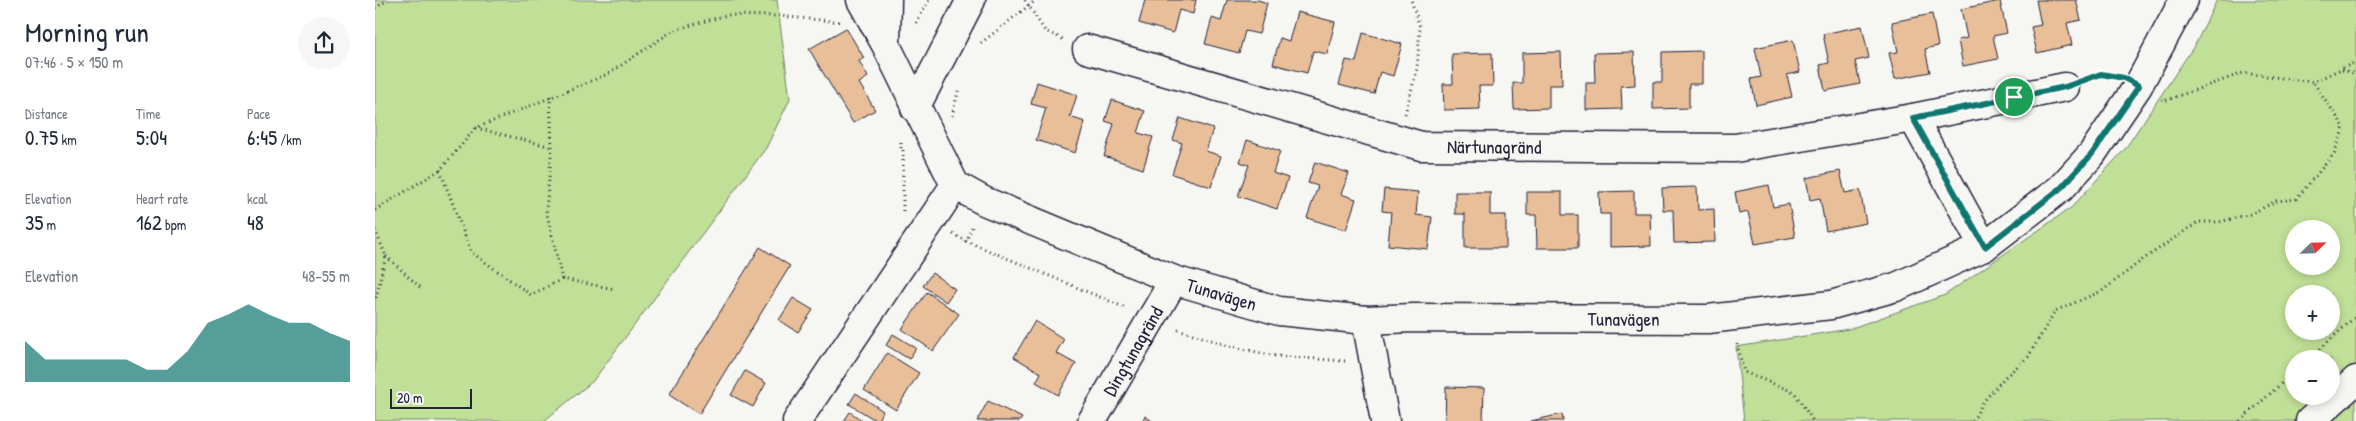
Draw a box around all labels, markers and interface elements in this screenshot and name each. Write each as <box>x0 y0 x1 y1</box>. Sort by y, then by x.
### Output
text: Morning run <box>25 13 149 51</box>
button: share <box>298 17 350 69</box>
text: 07:46 · 5 × 150 m <box>25 51 123 73</box>
pin <box>1993 76 2035 118</box>
icon: arrive <box>2000 83 2028 111</box>
text: Distance <box>25 104 68 123</box>
text: Time <box>136 104 161 123</box>
text: Pace <box>247 104 270 123</box>
text: 0.75 <box>25 123 58 152</box>
text: 5:04 <box>136 123 167 152</box>
text: 6:45 <box>247 123 277 152</box>
text: km <box>58 130 77 149</box>
text: /km <box>277 130 302 149</box>
street label: Närtunagränd <box>1447 133 1542 160</box>
text: Elevation <box>25 189 72 208</box>
text: Heart rate <box>136 189 188 208</box>
text: kcal <box>247 189 267 208</box>
text: 35 <box>25 208 43 237</box>
text: 162 <box>136 208 162 237</box>
text: 48 <box>247 208 264 237</box>
text: m <box>43 215 56 234</box>
text: bpm <box>162 215 186 234</box>
north arrow <box>2285 220 2340 275</box>
map controls <box>2285 220 2340 405</box>
text: Elevation <box>25 265 78 287</box>
text: 48–55 m <box>302 265 350 287</box>
street label: Tunavägen <box>1183 271 1260 317</box>
button: + <box>2285 285 2340 340</box>
street label: Dingtunagränd <box>1096 301 1169 401</box>
street label: Tunavägen <box>1587 306 1660 332</box>
button: − <box>2285 350 2340 405</box>
scale bar <box>390 386 473 409</box>
text: 20 m <box>397 388 423 407</box>

